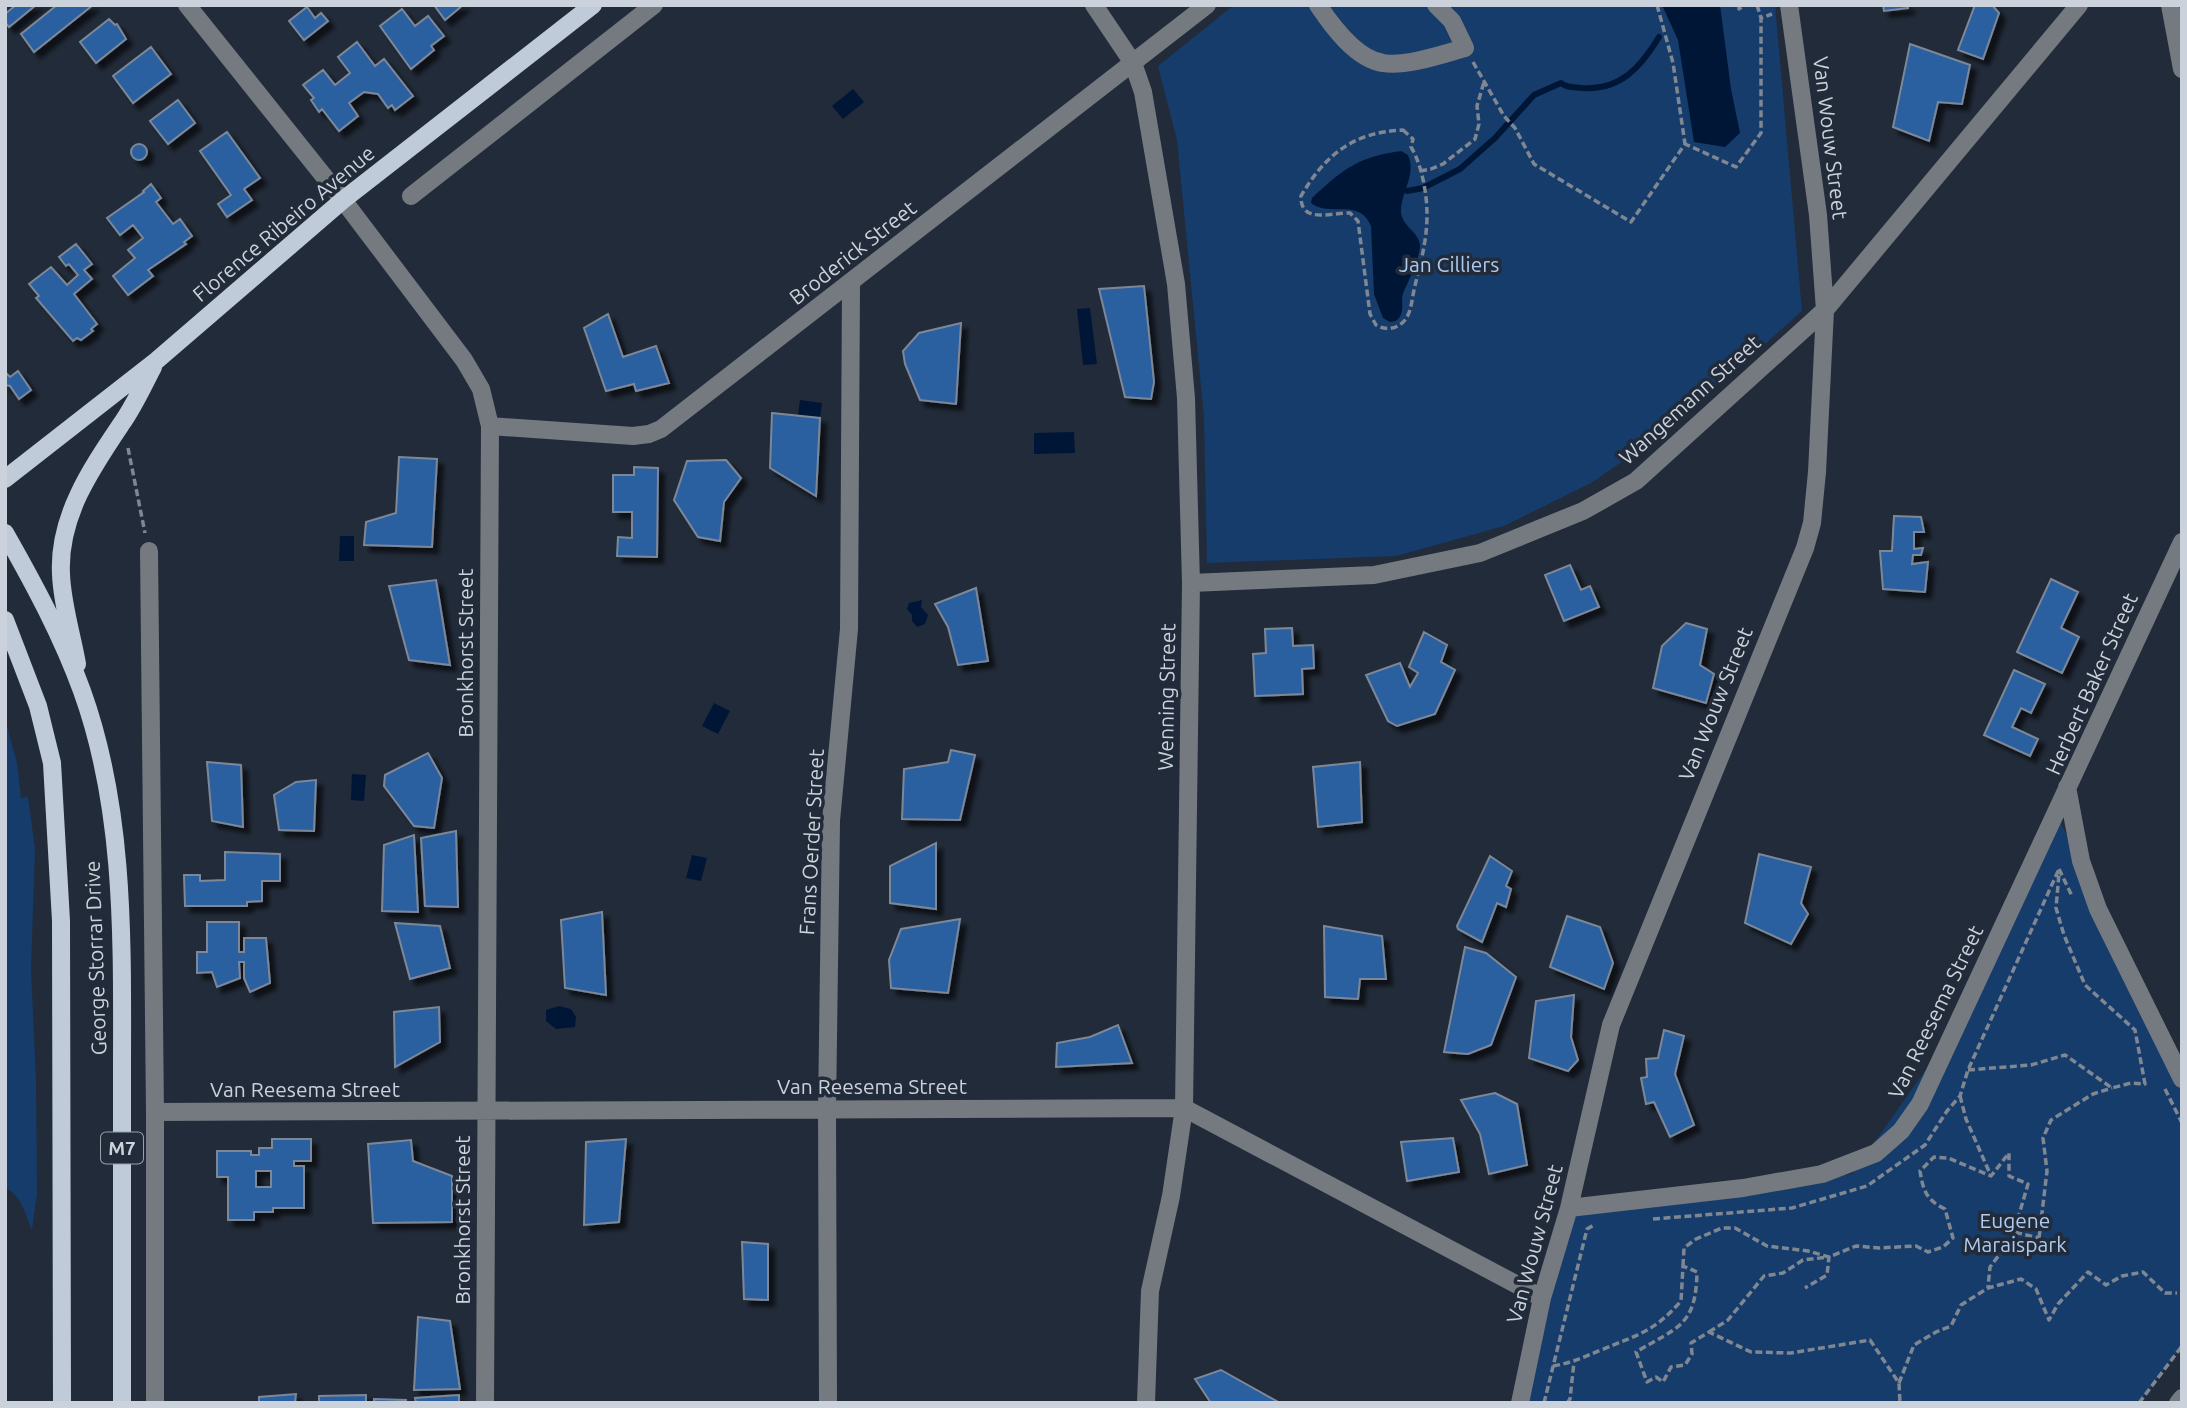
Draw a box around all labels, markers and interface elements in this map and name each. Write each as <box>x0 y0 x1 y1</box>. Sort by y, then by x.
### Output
street label: Van Wouw Street <box>1809 55 1853 221</box>
street label: Florence Ribeiro Avenue <box>188 140 379 306</box>
street label: Broderick Street <box>784 195 921 309</box>
park label: Jan Cilliers <box>1399 252 1499 276</box>
street label: Wangemann Street <box>1614 330 1765 469</box>
street label: Bronkhorst Street <box>453 568 477 738</box>
street label: Herbert Baker Street <box>2040 589 2142 778</box>
street label: Wenning Street <box>1153 623 1179 771</box>
street label: Van Wouw Street <box>1673 623 1757 784</box>
street label: Frans Oerder Street <box>794 748 828 936</box>
street label: George Storrar Drive <box>80 860 110 1056</box>
street label: Van Reesema Street <box>1883 921 1988 1102</box>
street label: Van Reesema Street <box>777 1074 967 1098</box>
street label: Van Reesema Street <box>210 1077 400 1101</box>
road number: M7 <box>101 1132 143 1164</box>
street label: Bronkhorst Street <box>450 1135 474 1305</box>
street label: Van Wouw Street <box>1501 1162 1567 1326</box>
park label: Eugene Maraispark <box>1963 1208 2067 1256</box>

